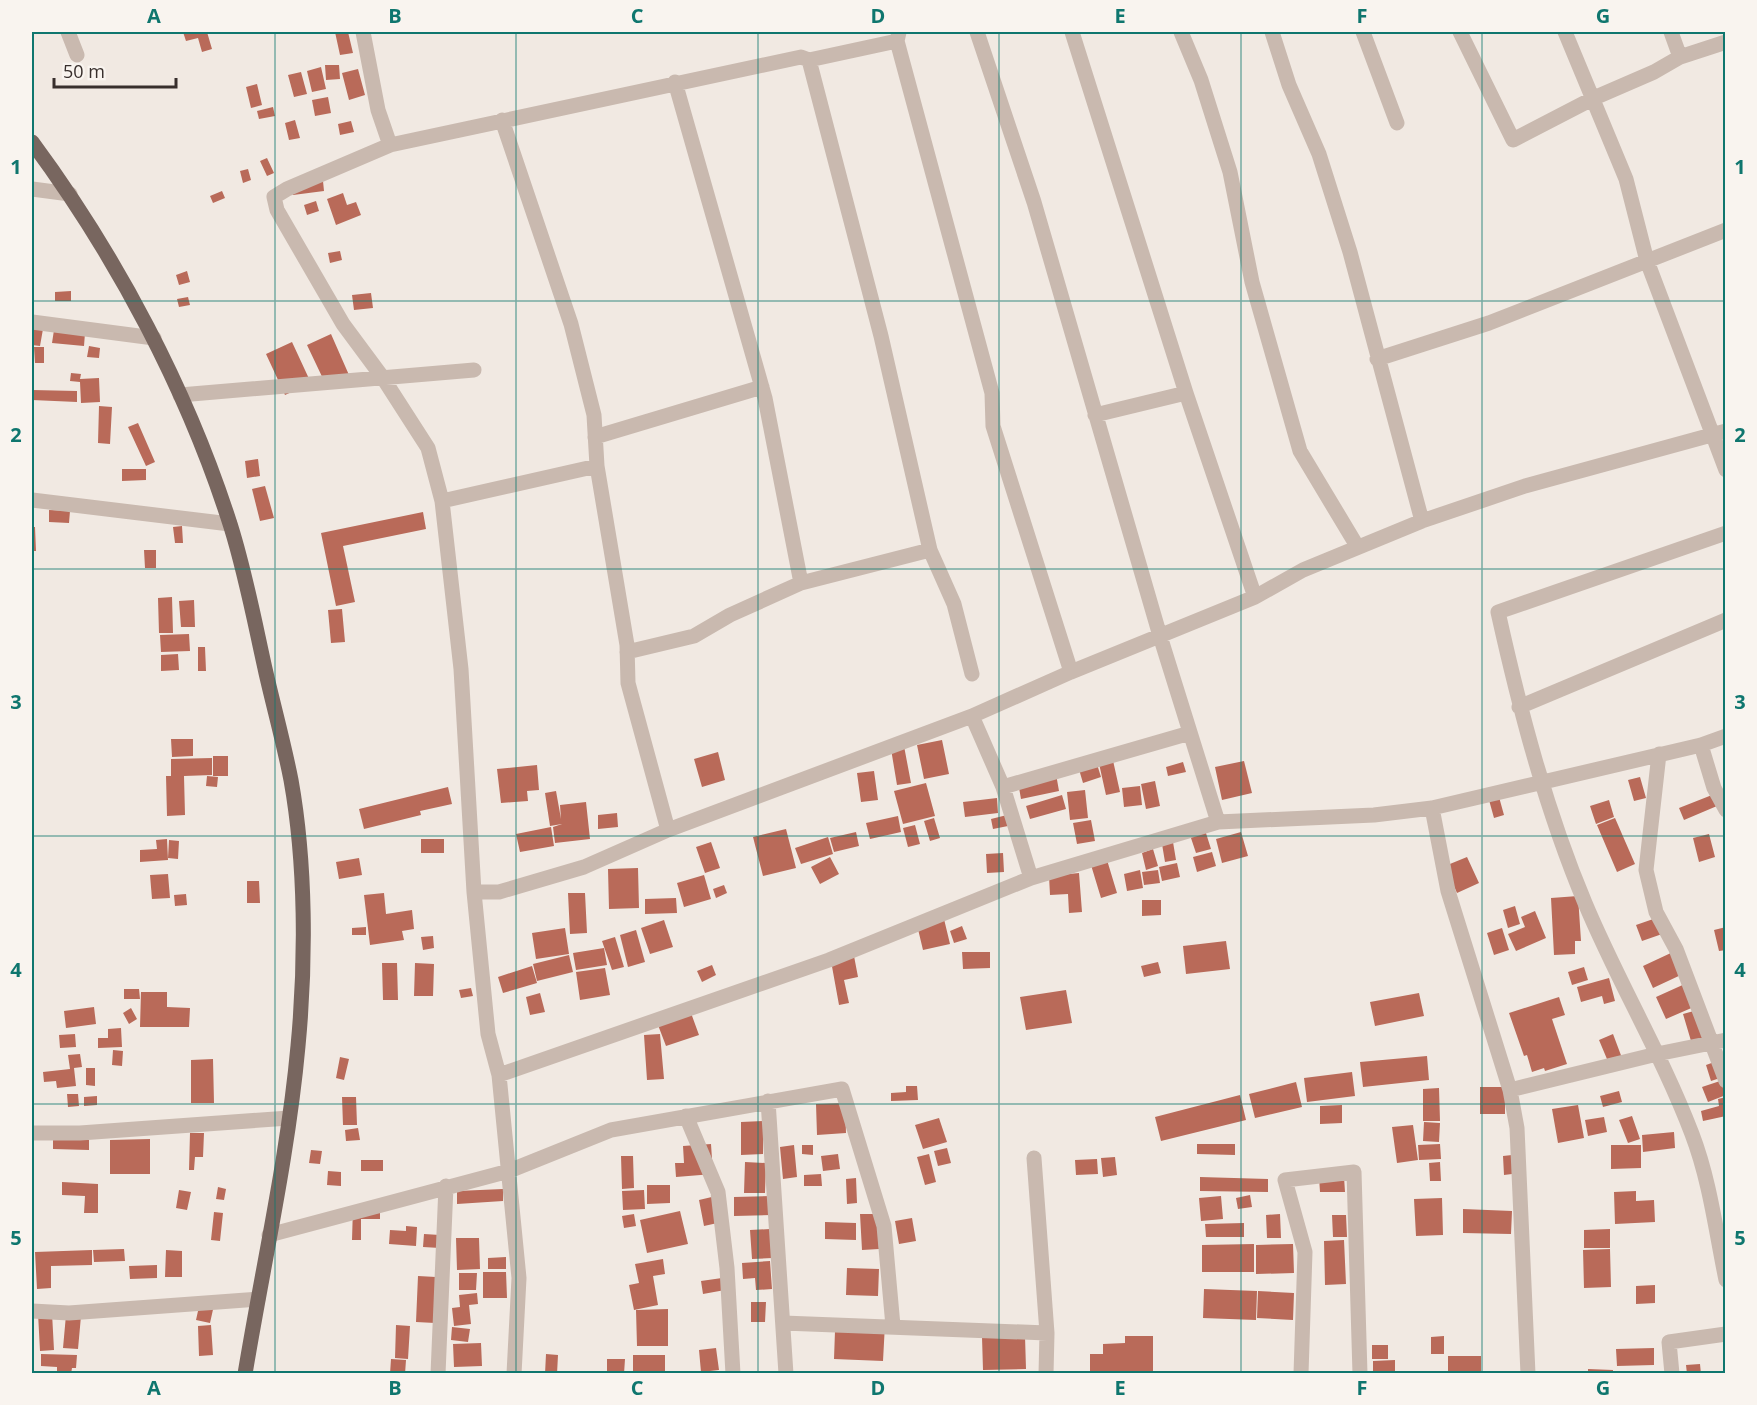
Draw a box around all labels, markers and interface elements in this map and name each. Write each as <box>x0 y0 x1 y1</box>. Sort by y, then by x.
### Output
text: A <box>147 2 161 29</box>
text: B <box>388 2 402 29</box>
text: C <box>631 2 644 29</box>
text: D <box>871 2 885 29</box>
text: E <box>1114 2 1126 29</box>
text: F <box>1357 2 1367 29</box>
text: G <box>1596 2 1610 29</box>
scale bar <box>54 51 176 89</box>
text: 50 m <box>63 59 105 83</box>
text: 1 <box>10 153 22 180</box>
text: 1 <box>1734 153 1746 180</box>
text: 2 <box>10 421 22 448</box>
text: 2 <box>1734 421 1746 448</box>
text: 3 <box>10 688 22 715</box>
text: 3 <box>1734 688 1746 715</box>
text: 4 <box>10 956 22 983</box>
text: 4 <box>1734 956 1746 983</box>
text: 5 <box>10 1224 22 1251</box>
text: 5 <box>1734 1224 1746 1251</box>
text: A <box>147 1374 161 1401</box>
text: B <box>388 1374 402 1401</box>
text: C <box>631 1374 644 1401</box>
text: D <box>871 1374 885 1401</box>
text: E <box>1114 1374 1126 1401</box>
text: F <box>1357 1374 1367 1401</box>
text: G <box>1596 1374 1610 1401</box>

